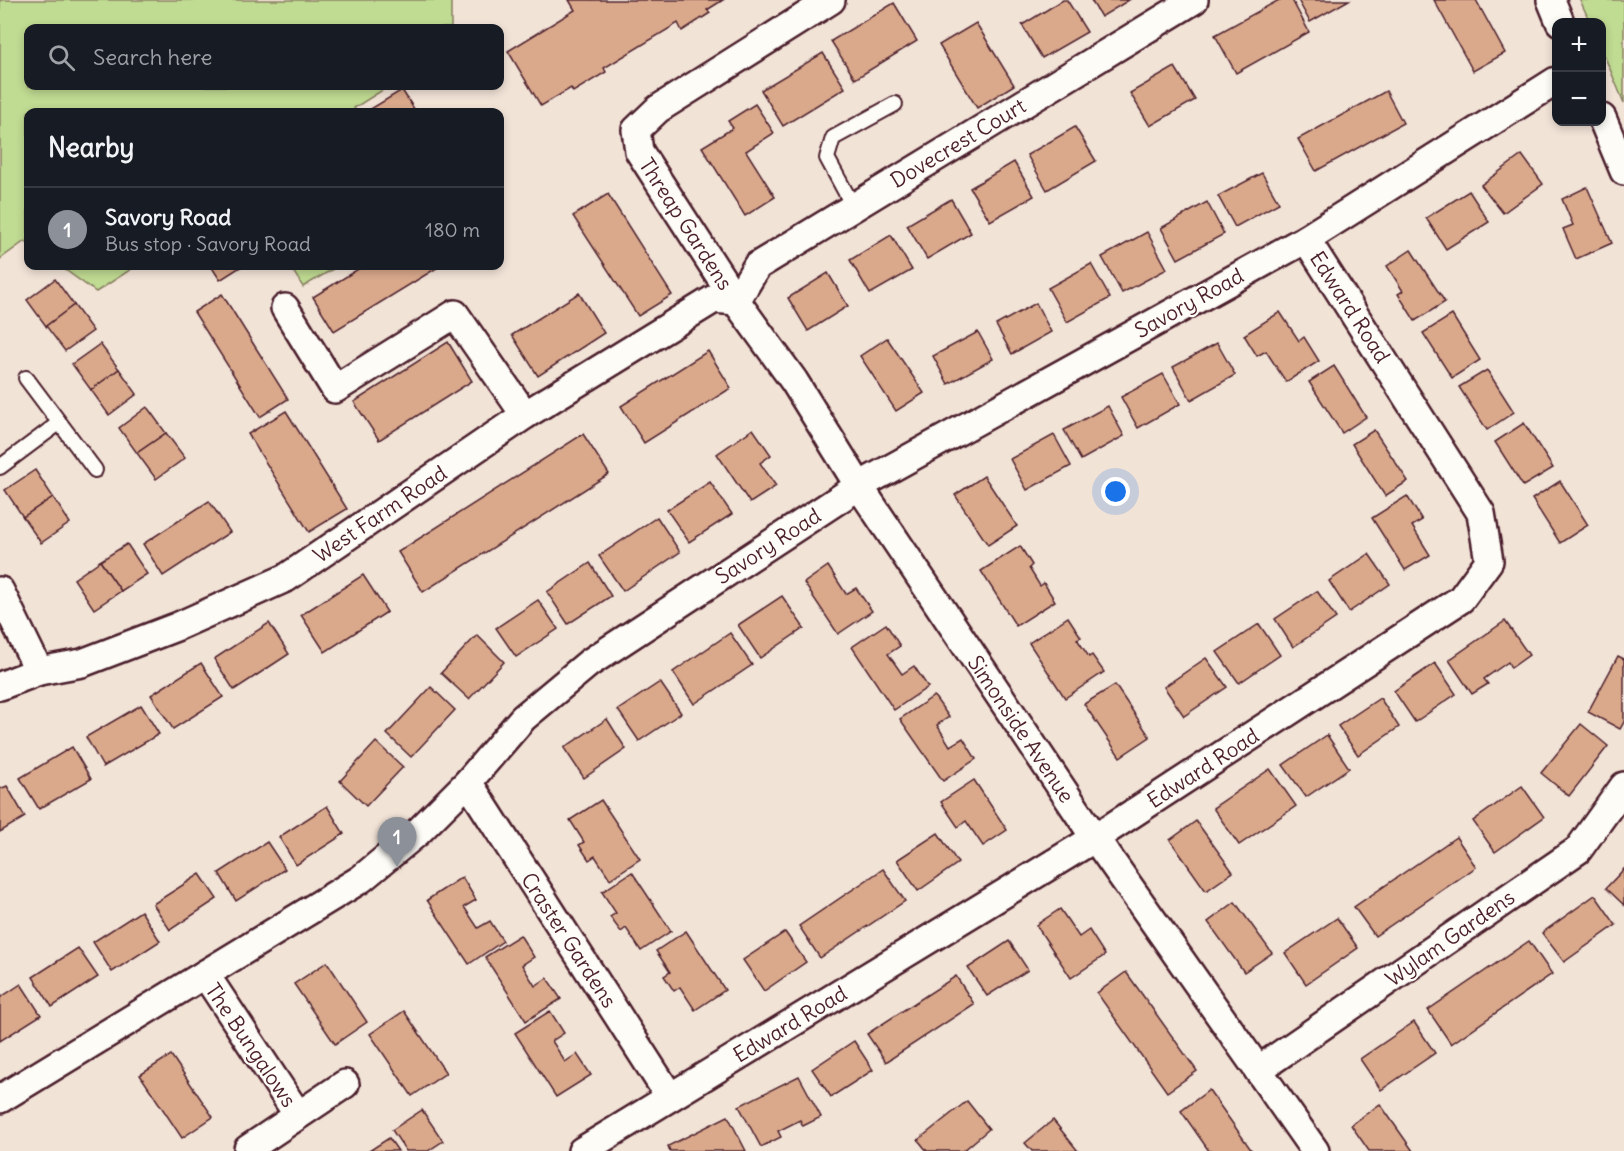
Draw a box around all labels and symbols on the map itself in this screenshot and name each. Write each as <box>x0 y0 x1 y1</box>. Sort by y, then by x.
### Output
street label: Dovecrest Court <box>885 92 1031 194</box>
street label: Threap Gardens <box>633 153 739 295</box>
street label: Edward Road <box>1304 246 1396 368</box>
street label: Savory Road <box>1130 262 1248 344</box>
street label: West Farm Road <box>308 459 452 569</box>
your location <box>1101 477 1130 506</box>
street label: Savory Road <box>710 502 826 590</box>
street label: Simonside Avenue <box>962 650 1080 808</box>
street label: Edward Road <box>1142 722 1264 814</box>
pin: 1 <box>378 818 416 867</box>
street label: Craster Gardens <box>515 867 623 1013</box>
street label: Wylam Gardens <box>1380 884 1520 992</box>
street label: The Bungalows <box>200 978 302 1112</box>
street label: Edward Road <box>728 980 852 1068</box>

